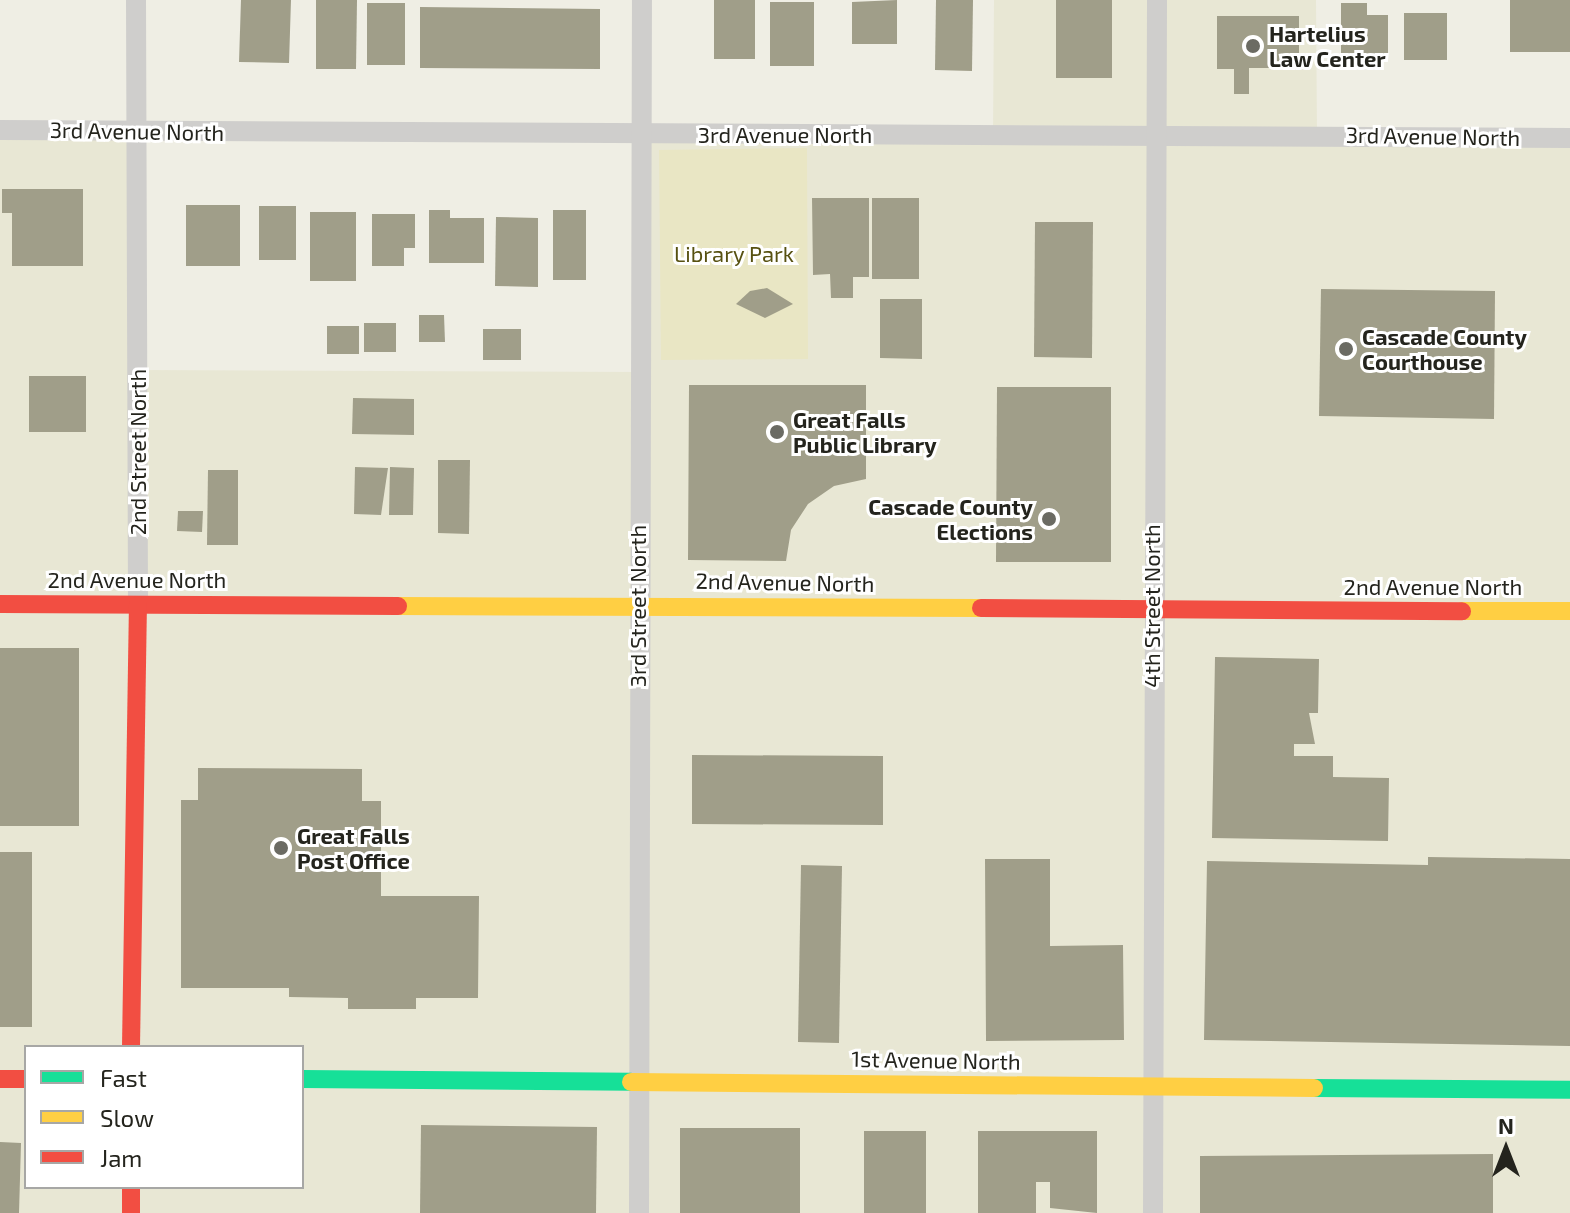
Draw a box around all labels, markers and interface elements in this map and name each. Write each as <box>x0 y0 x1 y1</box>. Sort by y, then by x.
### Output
place label: Hartelius Law Center <box>1269 20 1386 72</box>
marker: Hartelius Law Center <box>1244 37 1262 55</box>
street label: 3rd Avenue North <box>49 116 225 146</box>
street label: 3rd Avenue North <box>1345 121 1521 151</box>
street label: 3rd Avenue North <box>698 122 872 148</box>
park label: Library Park <box>674 241 794 267</box>
place label: Cascade County Courthouse <box>1362 323 1527 374</box>
marker: Cascade County Courthouse <box>1337 340 1355 358</box>
street label: 2nd Street North <box>125 369 151 535</box>
place label: Great Falls Public Library <box>793 406 937 458</box>
marker: Great Falls Public Library <box>768 423 786 441</box>
place label: Cascade County Elections <box>868 493 1033 544</box>
marker: Cascade County Elections <box>1040 510 1058 528</box>
street label: 4th Street North <box>1139 524 1165 688</box>
street label: 3rd Street North <box>625 525 651 687</box>
street label: 2nd Avenue North <box>47 567 227 593</box>
street label: 2nd Avenue North <box>695 567 875 597</box>
street label: 2nd Avenue North <box>1343 574 1523 600</box>
place label: Great Falls Post Office <box>297 822 410 874</box>
marker: Great Falls Post Office <box>272 839 290 857</box>
legend <box>24 1045 304 1189</box>
street label: 1st Avenue North <box>851 1045 1021 1075</box>
text: Fast <box>100 1063 147 1092</box>
text: Slow <box>100 1103 154 1132</box>
north arrow <box>1466 1109 1546 1189</box>
text: N <box>1498 1112 1514 1138</box>
text: Jam <box>100 1143 142 1172</box>

